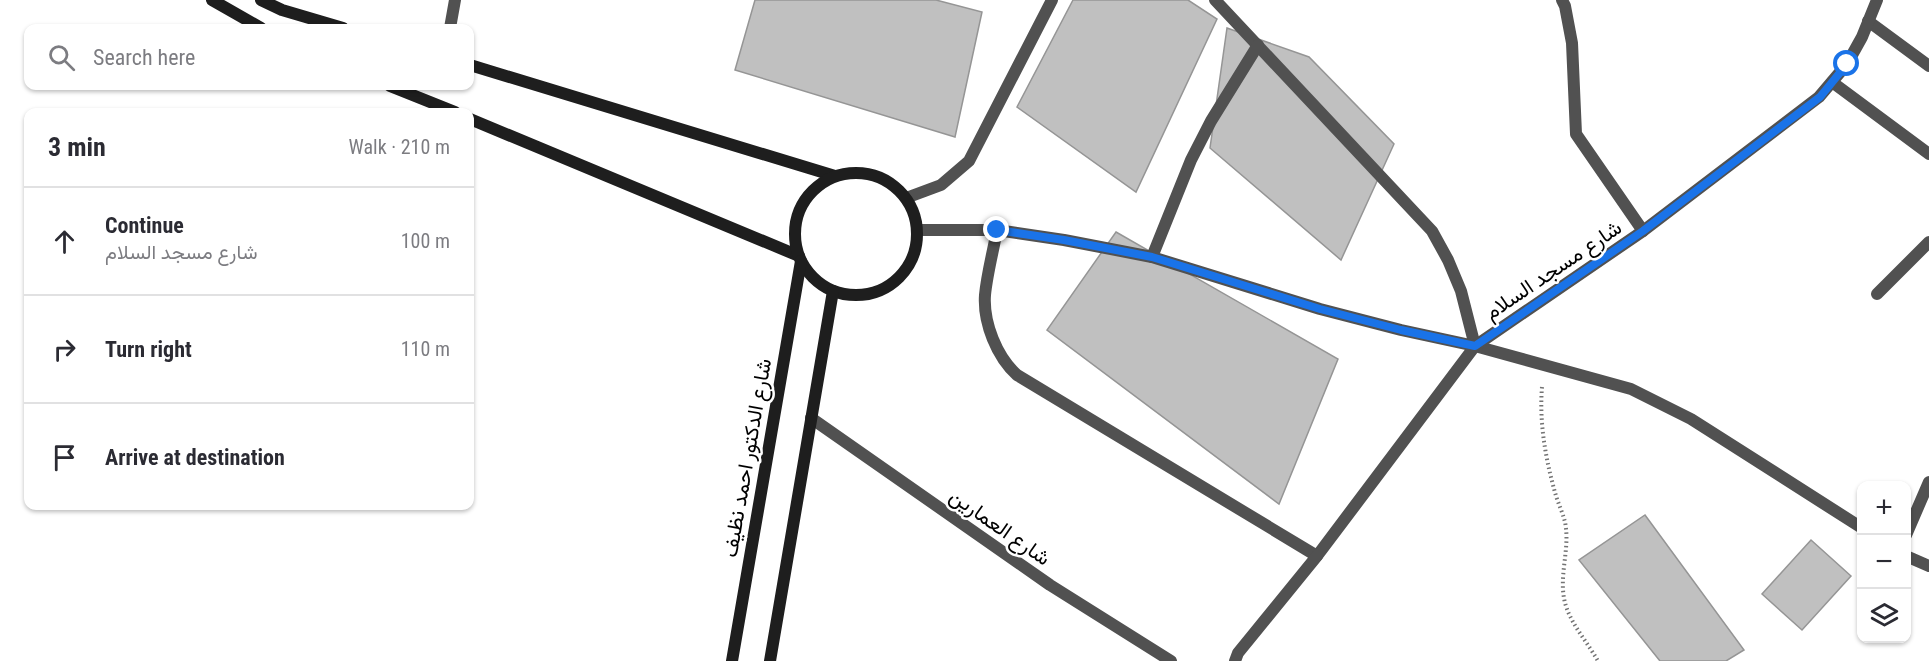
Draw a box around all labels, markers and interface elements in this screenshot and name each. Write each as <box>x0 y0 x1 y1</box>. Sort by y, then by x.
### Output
search box <box>24 24 474 90</box>
icon: search <box>45 41 78 74</box>
text: Search here <box>93 45 195 70</box>
route start <box>1833 50 1859 76</box>
text: 3 min <box>48 132 106 162</box>
text: Walk · 210 m <box>349 135 450 159</box>
text: Continue <box>105 213 184 238</box>
street label: شارع مسجد السلام <box>1480 215 1627 326</box>
route end <box>983 216 1009 242</box>
icon: ahead <box>48 225 81 258</box>
text: 100 m <box>401 229 450 253</box>
text: شارع مسجد السلام <box>105 240 257 264</box>
icon: right <box>48 333 81 366</box>
text: Turn right <box>105 337 192 362</box>
text: 110 m <box>401 337 450 361</box>
street label: شارع الدكتور احمد نظيف <box>718 357 778 560</box>
icon: arrive <box>48 441 81 474</box>
text: Arrive at destination <box>105 445 285 470</box>
map controls <box>1857 481 1911 643</box>
button: + <box>1857 481 1911 535</box>
street label: شارع العمارين <box>944 484 1055 572</box>
button: − <box>1857 535 1911 589</box>
button: layers <box>1857 589 1911 643</box>

